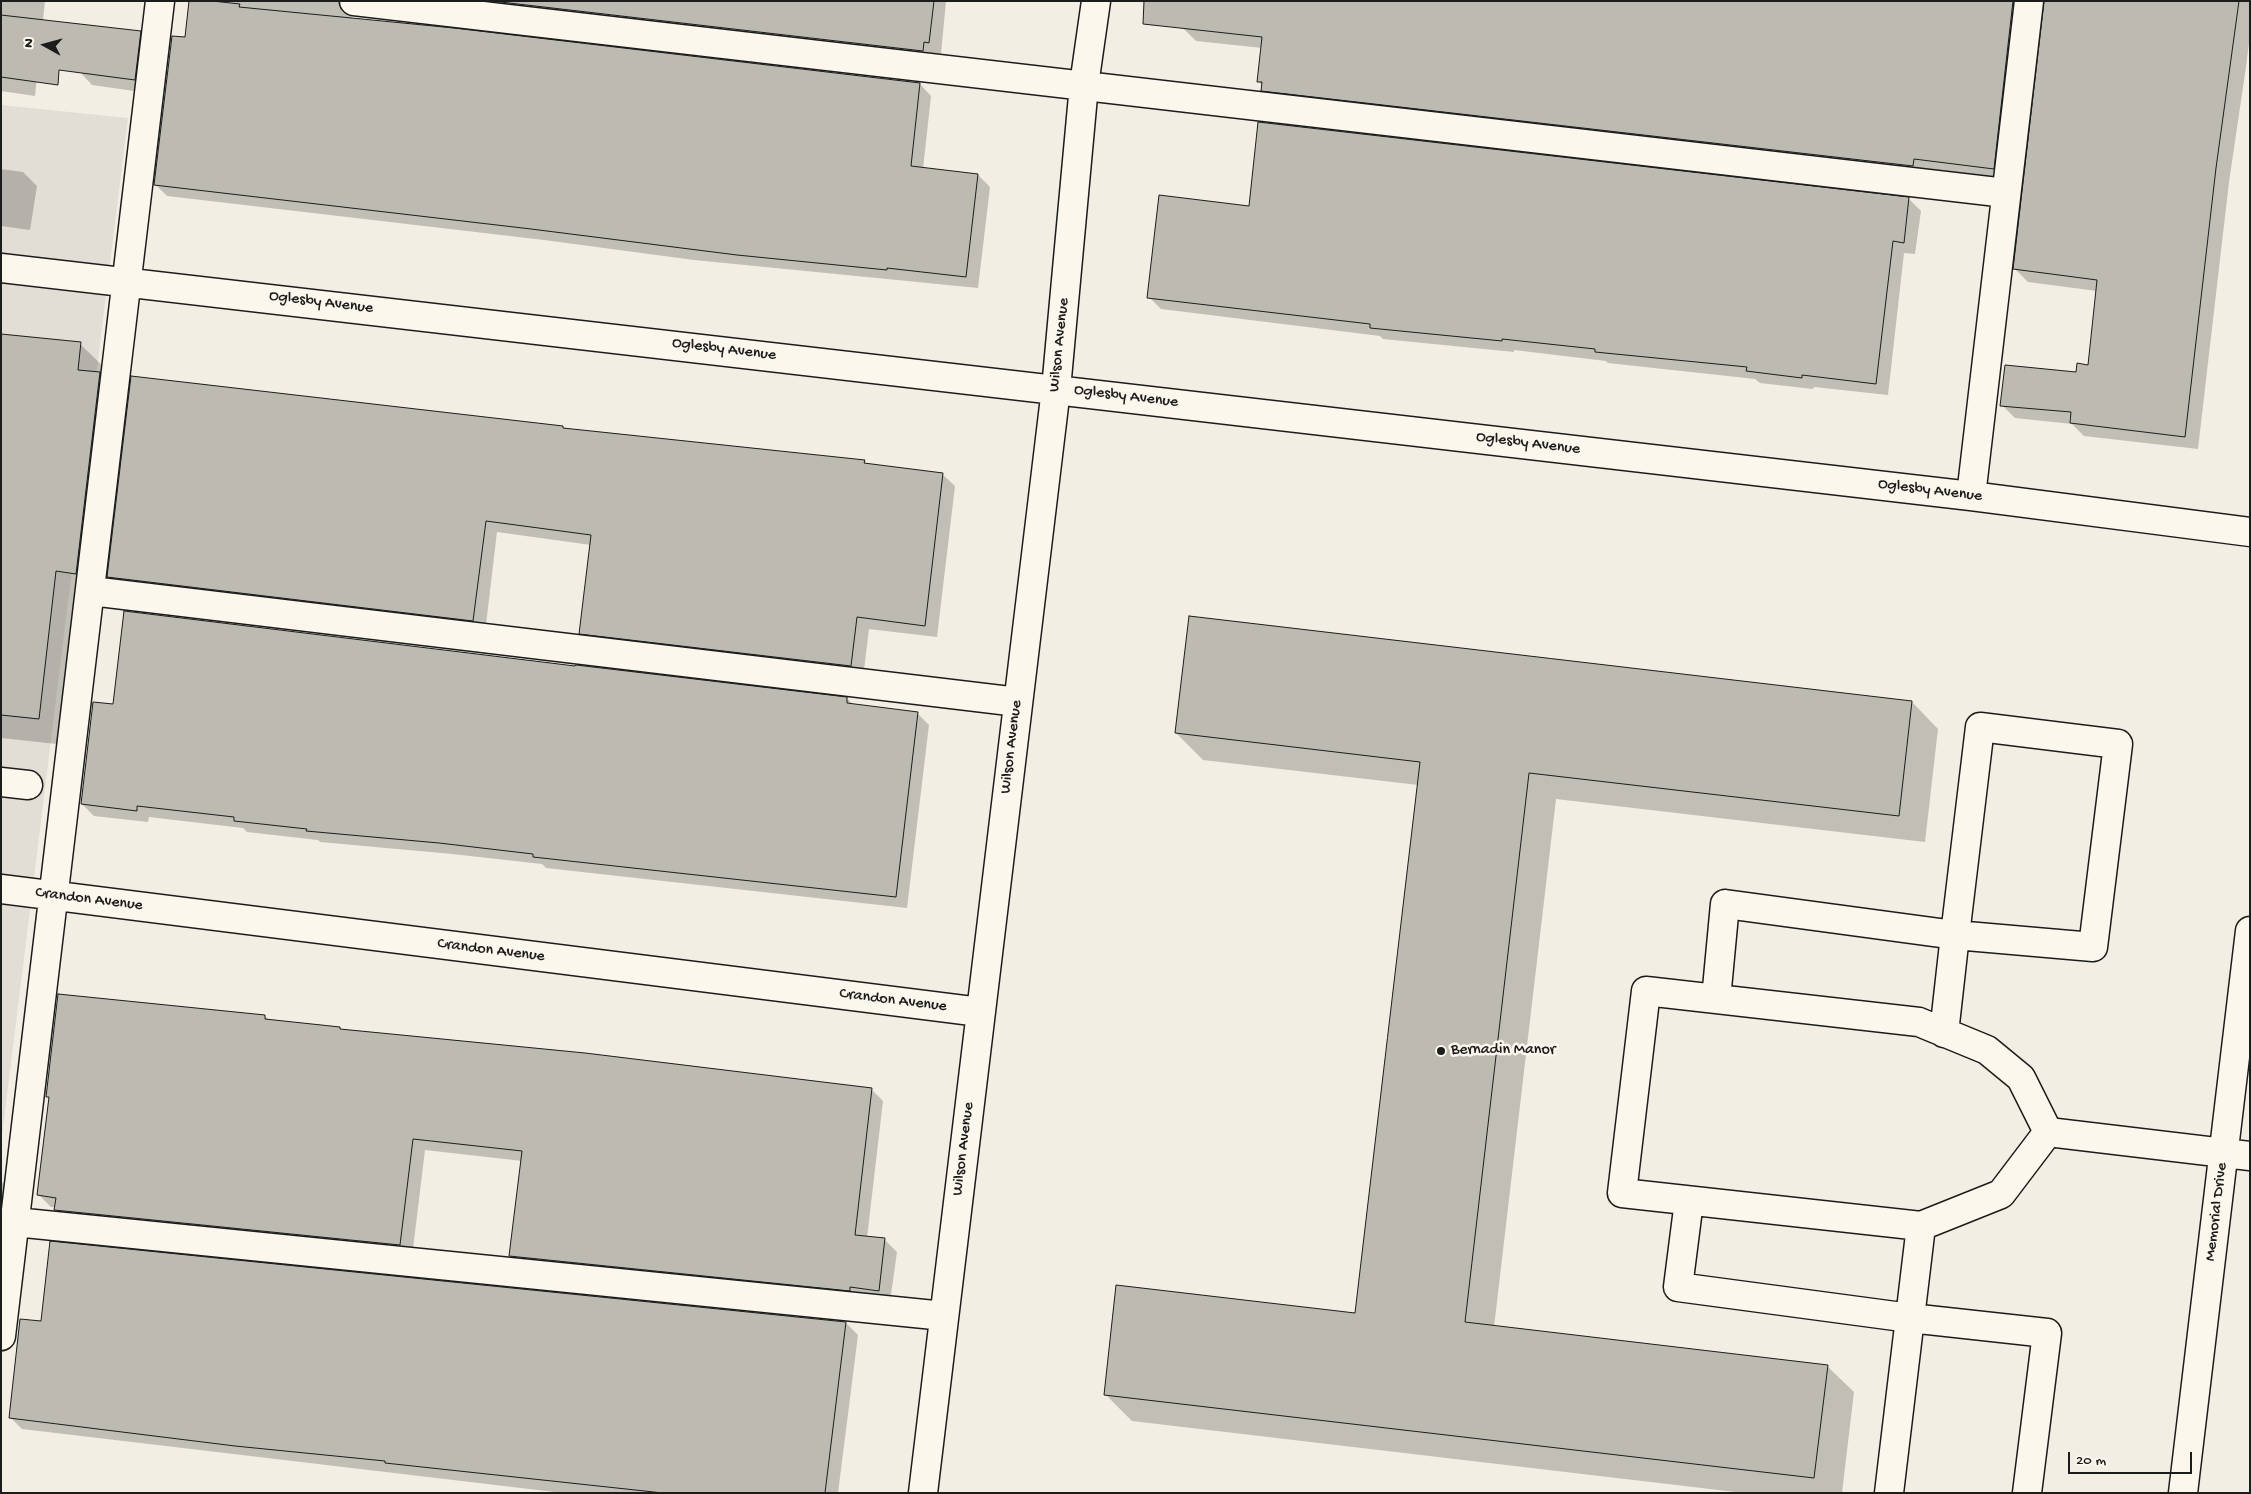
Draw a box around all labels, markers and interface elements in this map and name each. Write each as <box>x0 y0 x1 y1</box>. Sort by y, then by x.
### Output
north arrow <box>20 20 70 70</box>
text: N <box>21 38 39 49</box>
street label: Oglesby Avenue <box>268 287 374 319</box>
street label: Wilson Avenue <box>1046 297 1074 393</box>
street label: Oglesby Avenue <box>671 334 777 366</box>
street label: Oglesby Avenue <box>1073 381 1179 413</box>
street label: Oglesby Avenue <box>1475 428 1581 460</box>
street label: Oglesby Avenue <box>1877 475 1983 507</box>
street label: Wilson Avenue <box>997 699 1027 795</box>
street label: Crandon Avenue <box>34 884 144 916</box>
street label: Crandon Avenue <box>436 935 546 967</box>
street label: Crandon Avenue <box>838 985 948 1017</box>
place label: Bernadin Manor <box>1451 1041 1555 1061</box>
marker: Bernadin Manor <box>1435 1045 1447 1057</box>
street label: Wilson Avenue <box>949 1101 979 1197</box>
street label: Memorial Drive <box>2201 1162 2233 1262</box>
scale bar <box>2071 1442 2195 1474</box>
text: 20 m <box>2076 1452 2106 1470</box>

